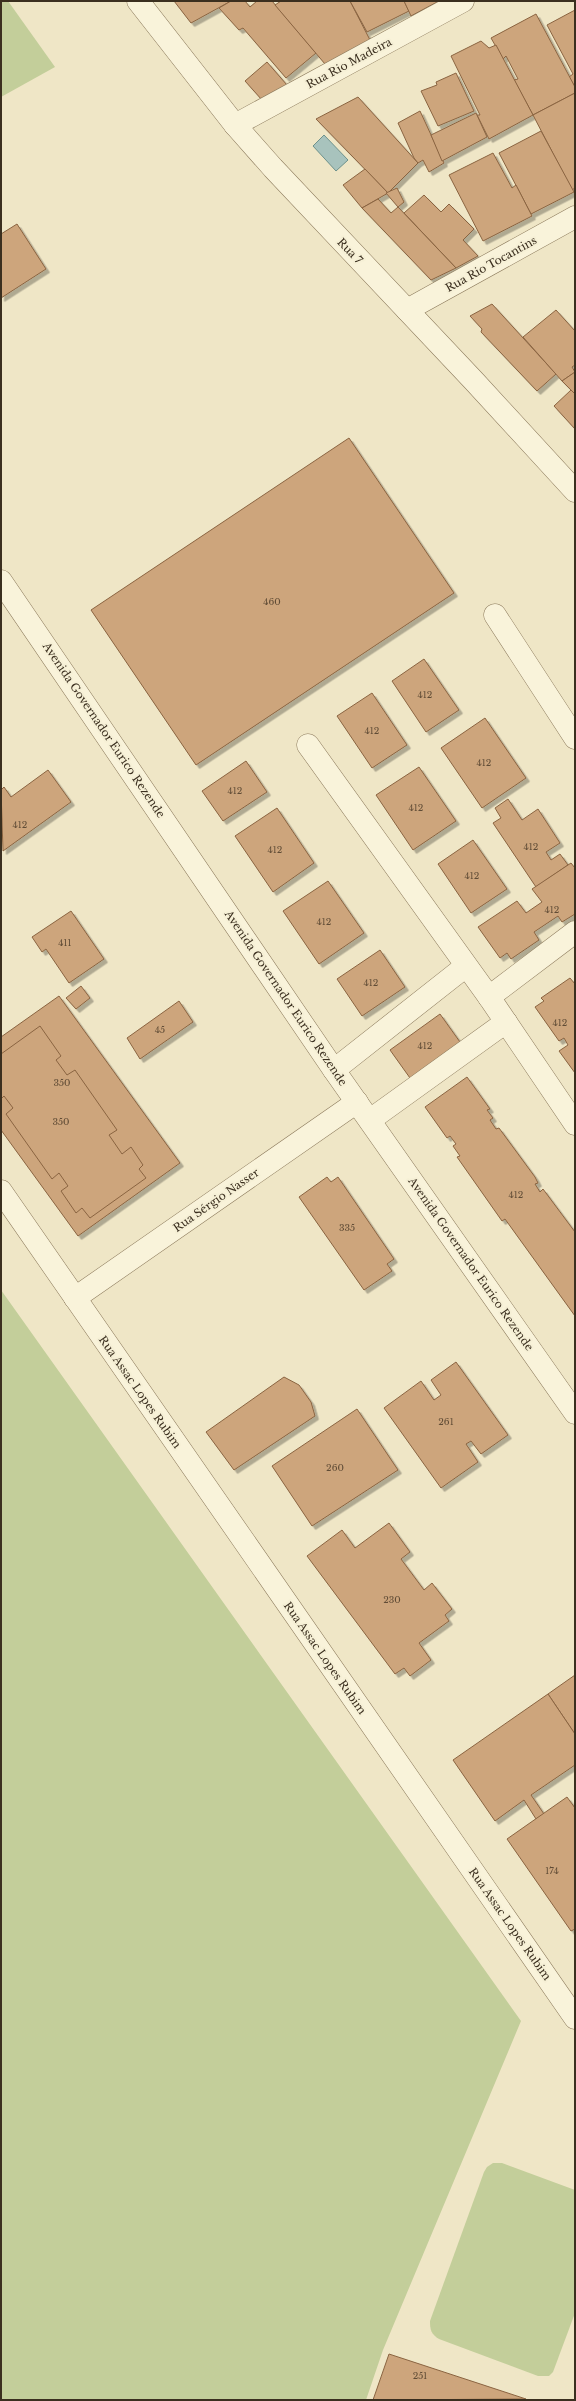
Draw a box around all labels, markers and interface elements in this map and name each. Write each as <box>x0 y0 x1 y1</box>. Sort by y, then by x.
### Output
street label: Rua Rio Madeira <box>304 34 395 91</box>
street label: Rua Rio Tocantins <box>443 233 539 295</box>
street label: Rua 7 <box>334 235 366 267</box>
house number: 460 <box>263 596 281 607</box>
street label: Avenida Governador Eurico Rezende <box>39 639 168 820</box>
house number: 412 <box>418 689 432 700</box>
house number: 412 <box>365 725 379 736</box>
house number: 412 <box>477 757 491 768</box>
house number: 412 <box>228 785 242 796</box>
house number: 412 <box>409 802 423 813</box>
house number: 412 <box>13 819 27 830</box>
house number: 412 <box>524 841 538 852</box>
house number: 412 <box>268 844 282 855</box>
house number: 412 <box>465 870 479 881</box>
house number: 412 <box>545 904 559 915</box>
street label: Avenida Governador Eurico Rezende <box>221 907 350 1088</box>
house number: 412 <box>317 916 331 927</box>
house number: 411 <box>58 937 72 948</box>
house number: 412 <box>364 977 378 988</box>
house number: 412 <box>553 1017 567 1028</box>
house number: 45 <box>155 1024 165 1035</box>
house number: 412 <box>418 1040 432 1051</box>
house number: 350 <box>53 1077 71 1088</box>
house number: 350 <box>52 1116 70 1127</box>
street label: Rua Sérgio Nasser <box>170 1165 262 1235</box>
street label: Avenida Governador Eurico Rezende <box>405 1174 537 1354</box>
house number: 412 <box>509 1189 523 1200</box>
house number: 335 <box>339 1222 355 1233</box>
street label: Rua Assac Lopes Rubim <box>96 1333 184 1451</box>
house number: 261 <box>438 1416 454 1427</box>
house number: 260 <box>326 1462 344 1473</box>
house number: 230 <box>383 1594 401 1605</box>
street label: Rua Assac Lopes Rubim <box>281 1599 369 1717</box>
street label: Rua Assac Lopes Rubim <box>466 1865 554 1983</box>
house number: 174 <box>545 1865 559 1876</box>
house number: 251 <box>413 2370 427 2381</box>

